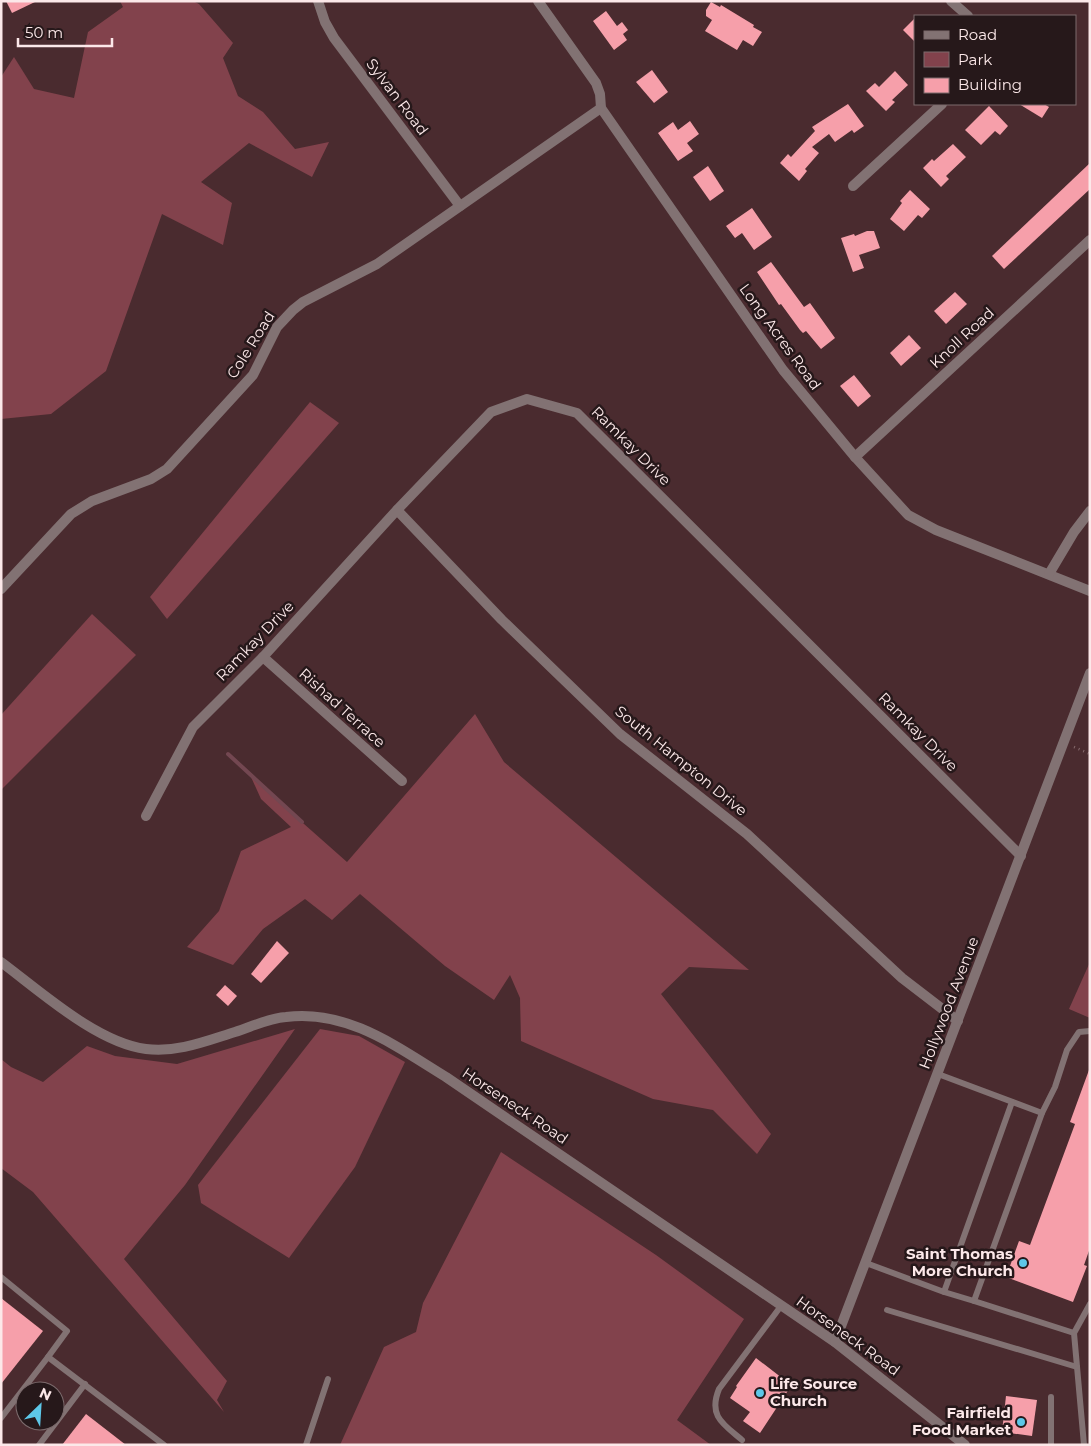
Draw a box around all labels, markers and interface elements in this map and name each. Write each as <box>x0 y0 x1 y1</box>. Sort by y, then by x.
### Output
scale bar <box>18 15 111 47</box>
legend <box>914 15 1076 105</box>
text: 50 m <box>25 23 63 42</box>
text: Road <box>958 25 997 44</box>
text: Park <box>958 50 992 69</box>
street label: Sylvan Road <box>362 54 432 139</box>
text: Building <box>958 75 1022 94</box>
street label: Long Acres Road <box>735 280 825 394</box>
street label: Knoll Road <box>925 303 998 372</box>
street label: Cole Road <box>222 307 279 382</box>
street label: Ramkay Drive <box>588 402 675 489</box>
street label: Ramkay Drive <box>212 597 298 685</box>
street label: Rishad Terrace <box>295 664 389 751</box>
street label: Ramkay Drive <box>875 688 962 775</box>
street label: South Hampton Drive <box>611 701 751 820</box>
street label: Hollywood Avenue <box>915 934 983 1072</box>
street label: Horseneck Road <box>459 1063 572 1148</box>
place label: Saint Thomas More Church <box>906 1244 1013 1280</box>
marker: Saint Thomas More Church <box>1017 1257 1029 1269</box>
street label: Horseneck Road <box>793 1292 904 1380</box>
place label: Life Source Church <box>770 1374 857 1410</box>
north arrow <box>15 1381 65 1431</box>
text: N <box>37 1384 54 1405</box>
marker: Life Source Church <box>754 1387 766 1399</box>
place label: Fairfield Food Market <box>912 1403 1011 1439</box>
marker: Fairfield Food Market <box>1015 1416 1027 1428</box>

